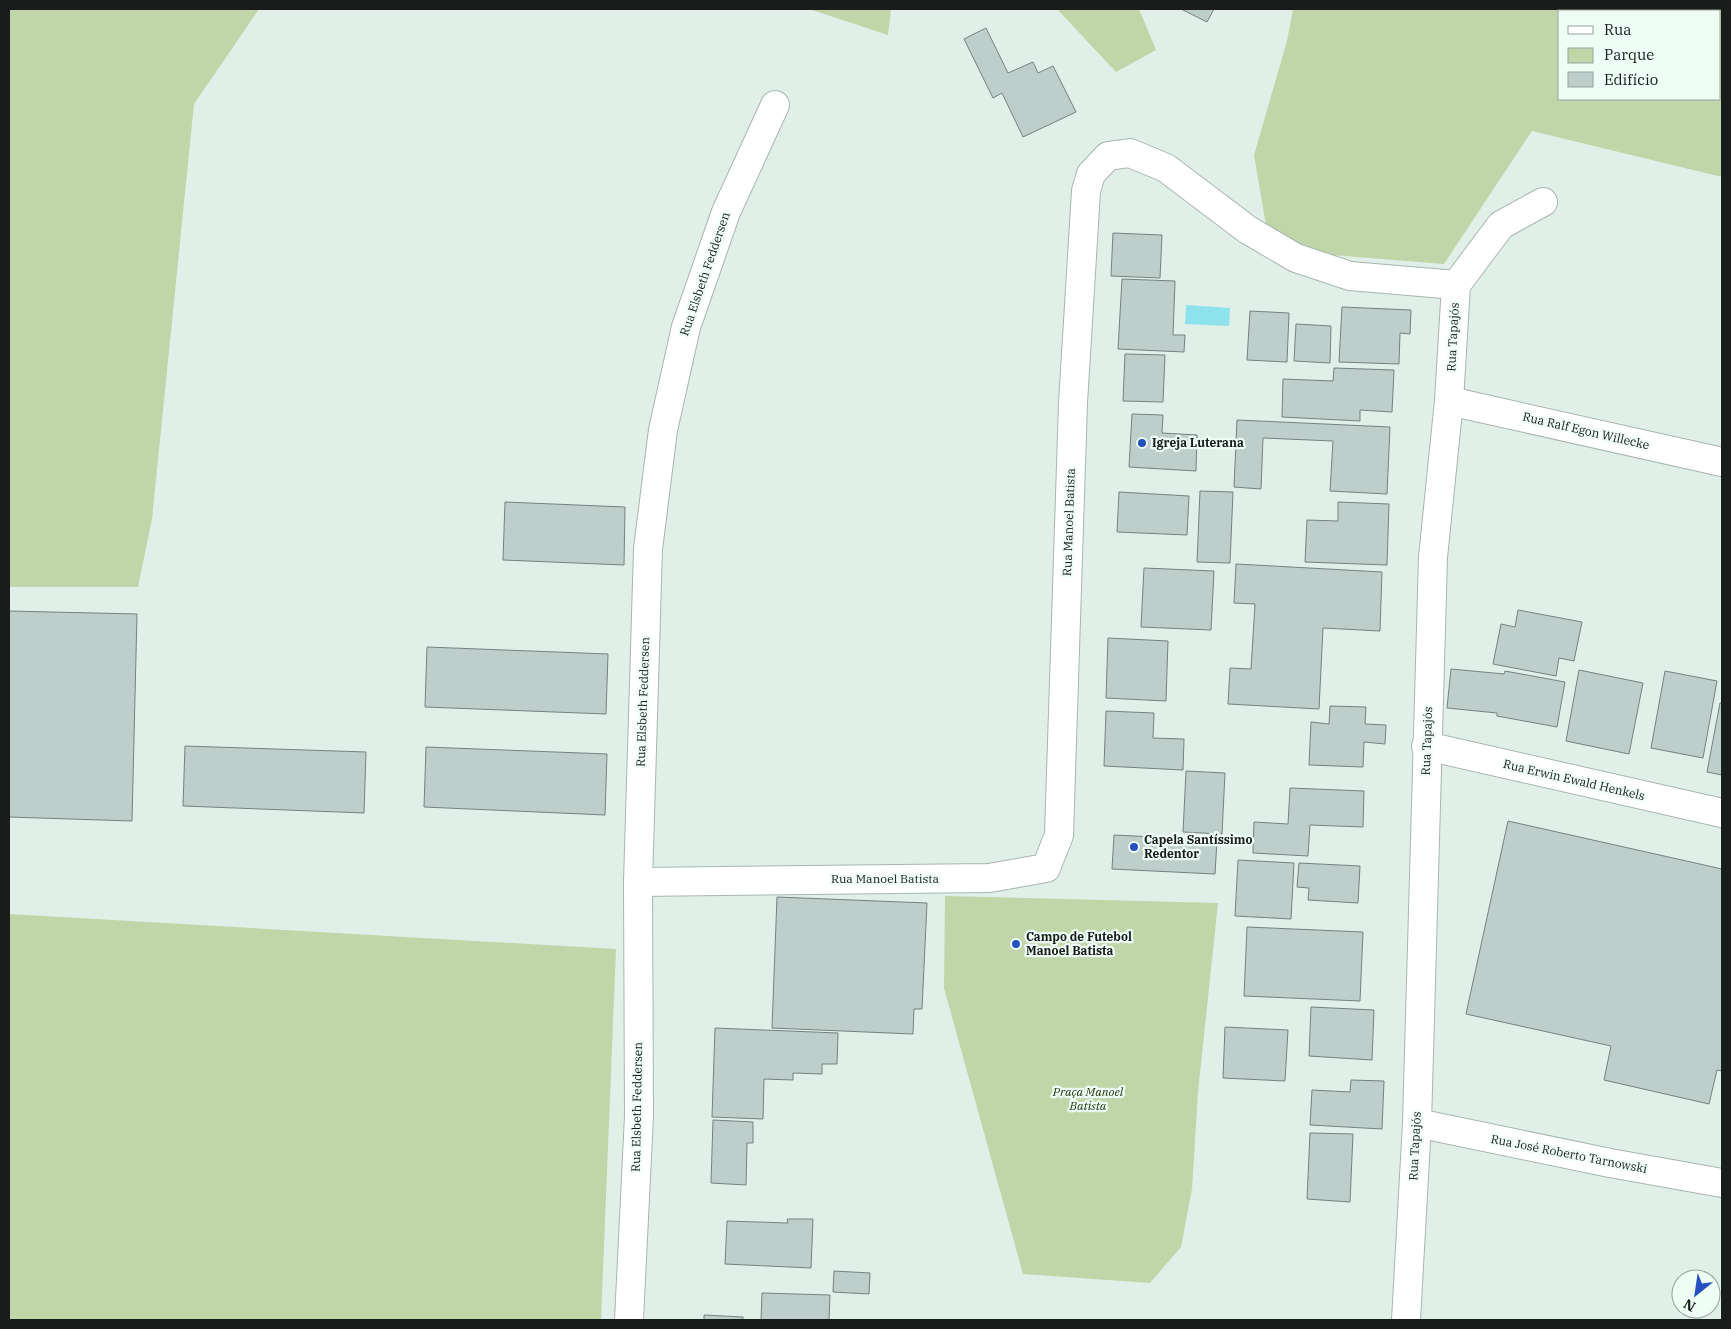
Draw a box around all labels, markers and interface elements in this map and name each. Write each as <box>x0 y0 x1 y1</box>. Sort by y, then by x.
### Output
legend <box>1558 10 1721 100</box>
text: Rua <box>1604 20 1631 39</box>
text: Parque <box>1604 45 1654 64</box>
text: Edifício <box>1604 70 1658 89</box>
street label: Rua Elsbeth Feddersen <box>676 210 733 338</box>
street label: Rua Tapajós <box>1443 302 1462 372</box>
street label: Rua Ralf Egon Willecke <box>1521 409 1651 452</box>
place label: Igreja Luterana <box>1152 435 1244 450</box>
marker: Igreja Luterana <box>1136 437 1148 449</box>
street label: Rua Manoel Batista <box>1059 467 1078 576</box>
street label: Rua Elsbeth Feddersen <box>633 636 652 767</box>
street label: Rua Tapajós <box>1418 706 1435 776</box>
street label: Rua Erwin Ewald Henkels <box>1502 756 1647 803</box>
place label: Capela Santíssimo Redentor <box>1144 832 1252 861</box>
marker: Capela Santíssimo Redentor <box>1128 841 1140 853</box>
street label: Rua Manoel Batista <box>831 871 940 886</box>
place label: Campo de Futebol Manoel Batista <box>1026 929 1132 958</box>
marker: Campo de Futebol Manoel Batista <box>1010 938 1022 950</box>
street label: Rua Elsbeth Feddersen <box>628 1042 645 1172</box>
park label: Praça Manoel Batista <box>1052 1084 1124 1113</box>
street label: Rua Tapajós <box>1405 1111 1424 1181</box>
street label: Rua José Roberto Tarnowski <box>1490 1131 1649 1176</box>
north arrow <box>1671 1269 1721 1319</box>
text: N <box>1680 1295 1699 1316</box>

